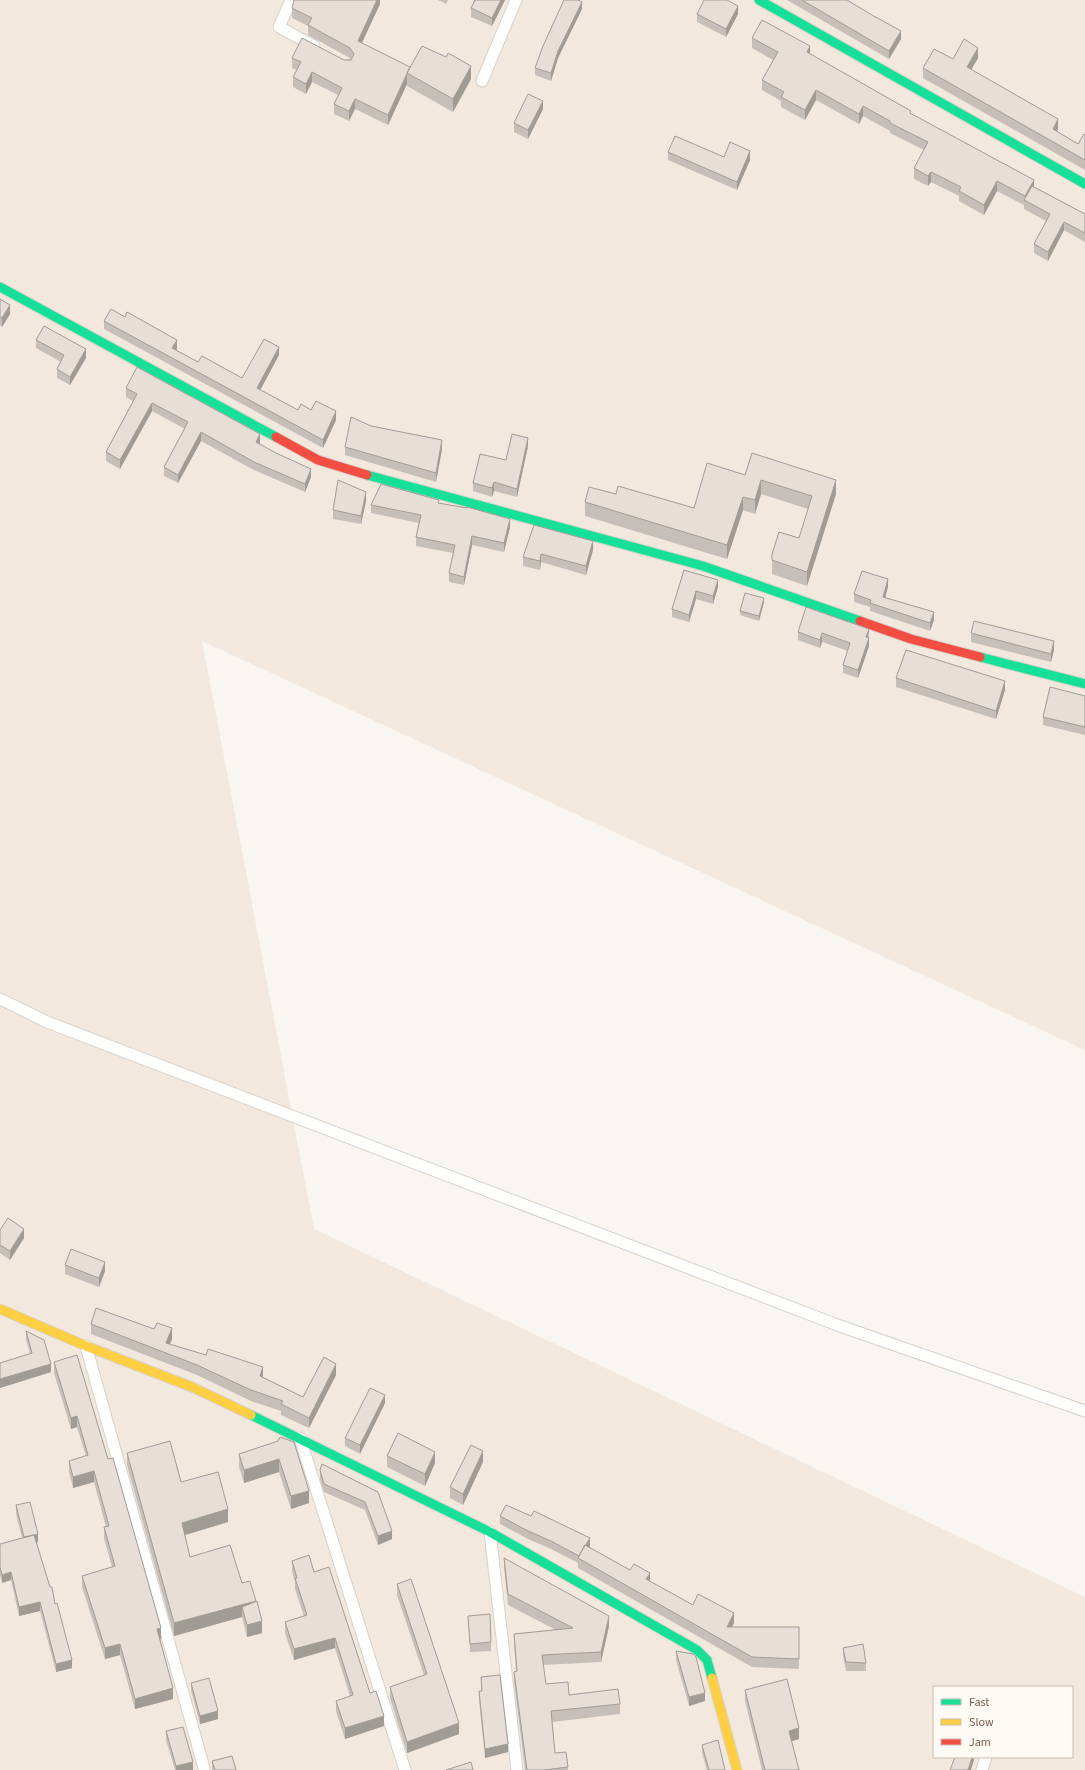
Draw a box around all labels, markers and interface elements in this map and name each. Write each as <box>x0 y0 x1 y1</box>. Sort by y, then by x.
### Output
legend <box>933 1686 1073 1758</box>
text: Fast <box>969 1694 989 1711</box>
text: Slow <box>969 1714 994 1731</box>
text: Jam <box>969 1734 991 1751</box>

